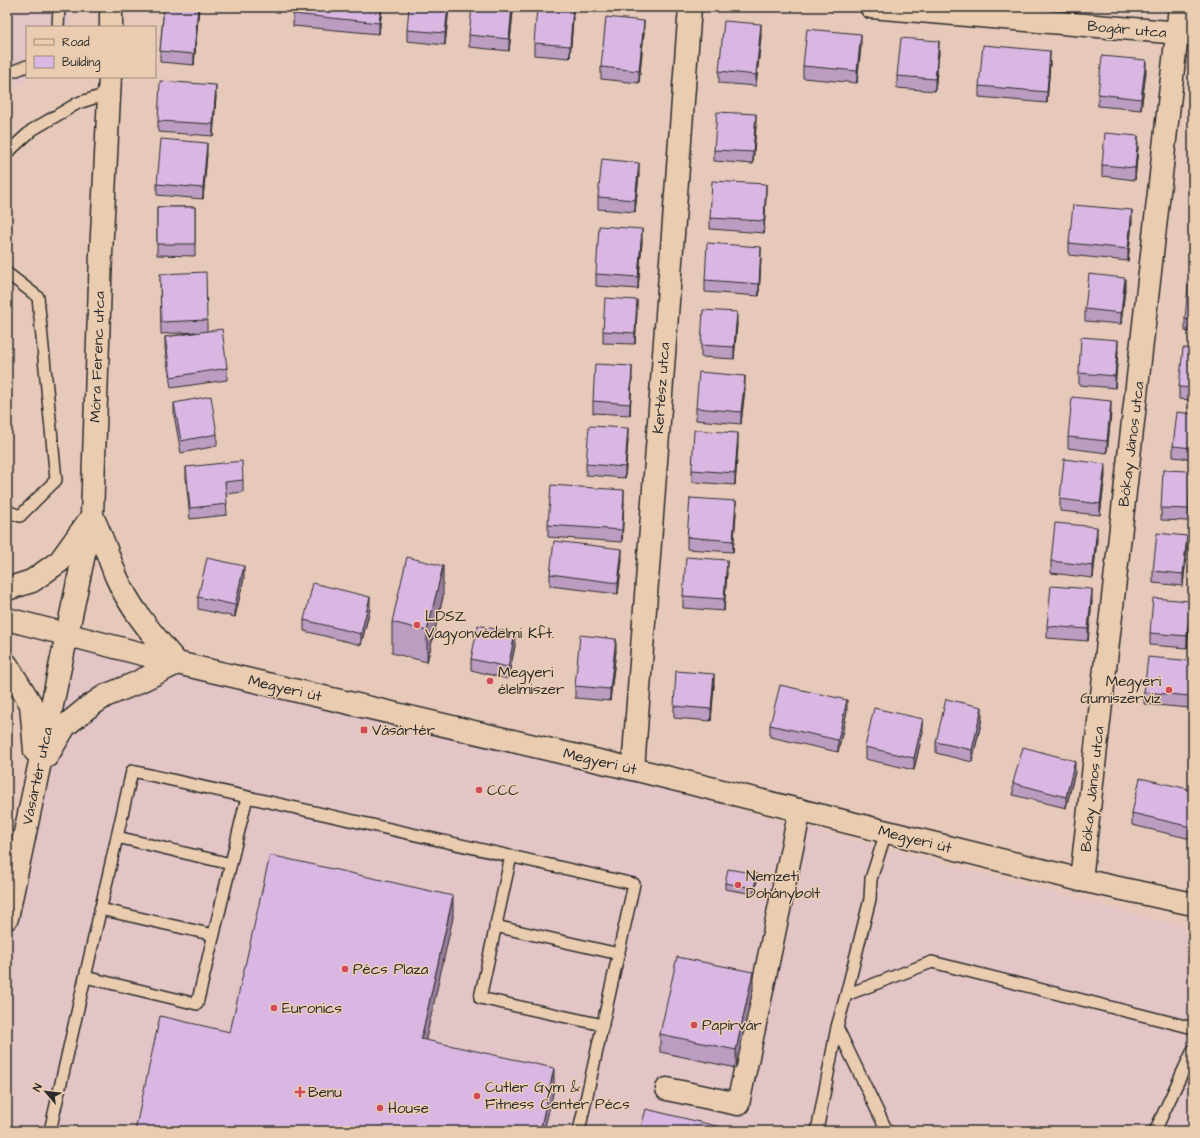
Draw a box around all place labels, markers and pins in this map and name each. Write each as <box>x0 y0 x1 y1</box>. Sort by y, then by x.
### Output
place label: LDSZ Vagyonvédelmi Kft. <box>425 606 554 645</box>
marker: LDSZ Vagyonvédelmi Kft. <box>412 620 422 630</box>
place label: Megyeri élelmiszer <box>498 662 564 700</box>
place label: Megyeri Gumiszerviz <box>1080 671 1162 709</box>
marker: Megyeri élelmiszer <box>485 676 495 686</box>
marker: Megyeri Gumiszerviz <box>1164 685 1174 695</box>
place label: Vásártér <box>372 720 435 741</box>
marker: Vásártér <box>359 725 369 735</box>
place label: CCC <box>487 780 519 801</box>
marker: CCC <box>474 785 484 795</box>
place label: Nemzeti Dohánybolt <box>746 866 820 905</box>
marker: Nemzeti Dohánybolt <box>733 880 743 890</box>
place label: Pécs Plaza <box>353 959 429 980</box>
marker: Pécs Plaza <box>340 964 350 974</box>
place label: Euronics <box>282 998 342 1019</box>
marker: Euronics <box>269 1003 279 1013</box>
place label: Papírvár <box>702 1015 762 1036</box>
marker: Papírvár <box>689 1020 699 1030</box>
place label: Cutler Gym & Fitness Center Pécs <box>485 1077 630 1115</box>
place label: Benu <box>308 1082 342 1103</box>
marker: Benu <box>295 1087 305 1097</box>
marker: Cutler Gym & Fitness Center Pécs <box>472 1091 482 1101</box>
place label: House <box>388 1098 429 1119</box>
marker: House <box>375 1103 385 1113</box>

